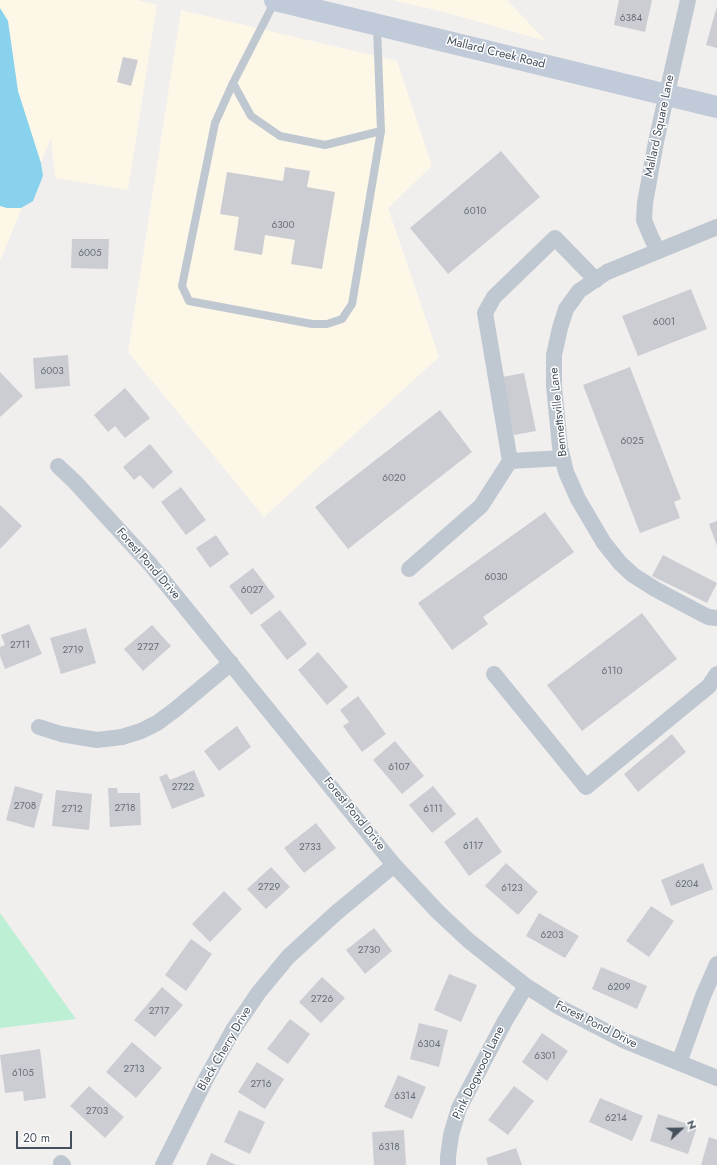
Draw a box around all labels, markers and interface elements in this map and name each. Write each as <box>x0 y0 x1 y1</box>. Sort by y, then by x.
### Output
house number: 6384 <box>620 13 642 25</box>
street label: Mallard Creek Road <box>445 34 547 72</box>
street label: Mallard Square Lane <box>642 74 678 178</box>
house number: 6010 <box>464 206 486 218</box>
house number: 6300 <box>271 220 295 232</box>
house number: 6005 <box>78 248 102 260</box>
house number: 6001 <box>653 317 675 329</box>
house number: 6003 <box>40 366 64 378</box>
street label: Bennettsville Lane <box>547 367 571 457</box>
house number: 6025 <box>620 436 644 448</box>
house number: 6020 <box>382 473 406 485</box>
street label: Forest Pond Drive <box>113 525 183 603</box>
house number: 6030 <box>484 572 508 584</box>
house number: 6027 <box>241 585 263 597</box>
house number: 2711 <box>10 640 30 652</box>
house number: 2727 <box>137 642 159 654</box>
house number: 2719 <box>62 645 84 657</box>
house number: 6110 <box>602 666 622 678</box>
house number: 6107 <box>388 762 410 774</box>
street label: Forest Pond Drive <box>320 775 388 853</box>
house number: 2722 <box>172 782 194 794</box>
house number: 2708 <box>14 801 36 813</box>
house number: 2718 <box>115 803 135 815</box>
house number: 2712 <box>61 804 83 816</box>
house number: 6111 <box>423 804 443 816</box>
house number: 6117 <box>463 841 483 853</box>
house number: 2733 <box>299 842 321 854</box>
house number: 6204 <box>675 879 699 891</box>
house number: 2729 <box>258 882 280 894</box>
house number: 6123 <box>501 883 523 895</box>
house number: 6203 <box>541 930 563 942</box>
house number: 2730 <box>358 945 380 957</box>
house number: 6209 <box>607 982 631 994</box>
house number: 2726 <box>311 994 333 1006</box>
street label: Forest Pond Drive <box>553 998 639 1052</box>
street label: Black Cherry Drive <box>195 1004 255 1094</box>
house number: 2717 <box>149 1006 169 1018</box>
street label: Pink Dogwood Lane <box>450 1024 508 1122</box>
house number: 6304 <box>417 1039 441 1051</box>
house number: 6301 <box>534 1051 556 1063</box>
house number: 2713 <box>124 1064 144 1076</box>
house number: 6105 <box>12 1068 34 1080</box>
house number: 2716 <box>250 1079 272 1091</box>
house number: 6314 <box>394 1091 416 1103</box>
house number: 2703 <box>86 1106 108 1118</box>
north arrow <box>661 1109 701 1149</box>
house number: 6214 <box>605 1113 627 1125</box>
text: N <box>683 1117 701 1132</box>
scale bar <box>18 1123 74 1149</box>
text: 20 m <box>23 1129 50 1147</box>
house number: 6318 <box>378 1142 400 1154</box>

